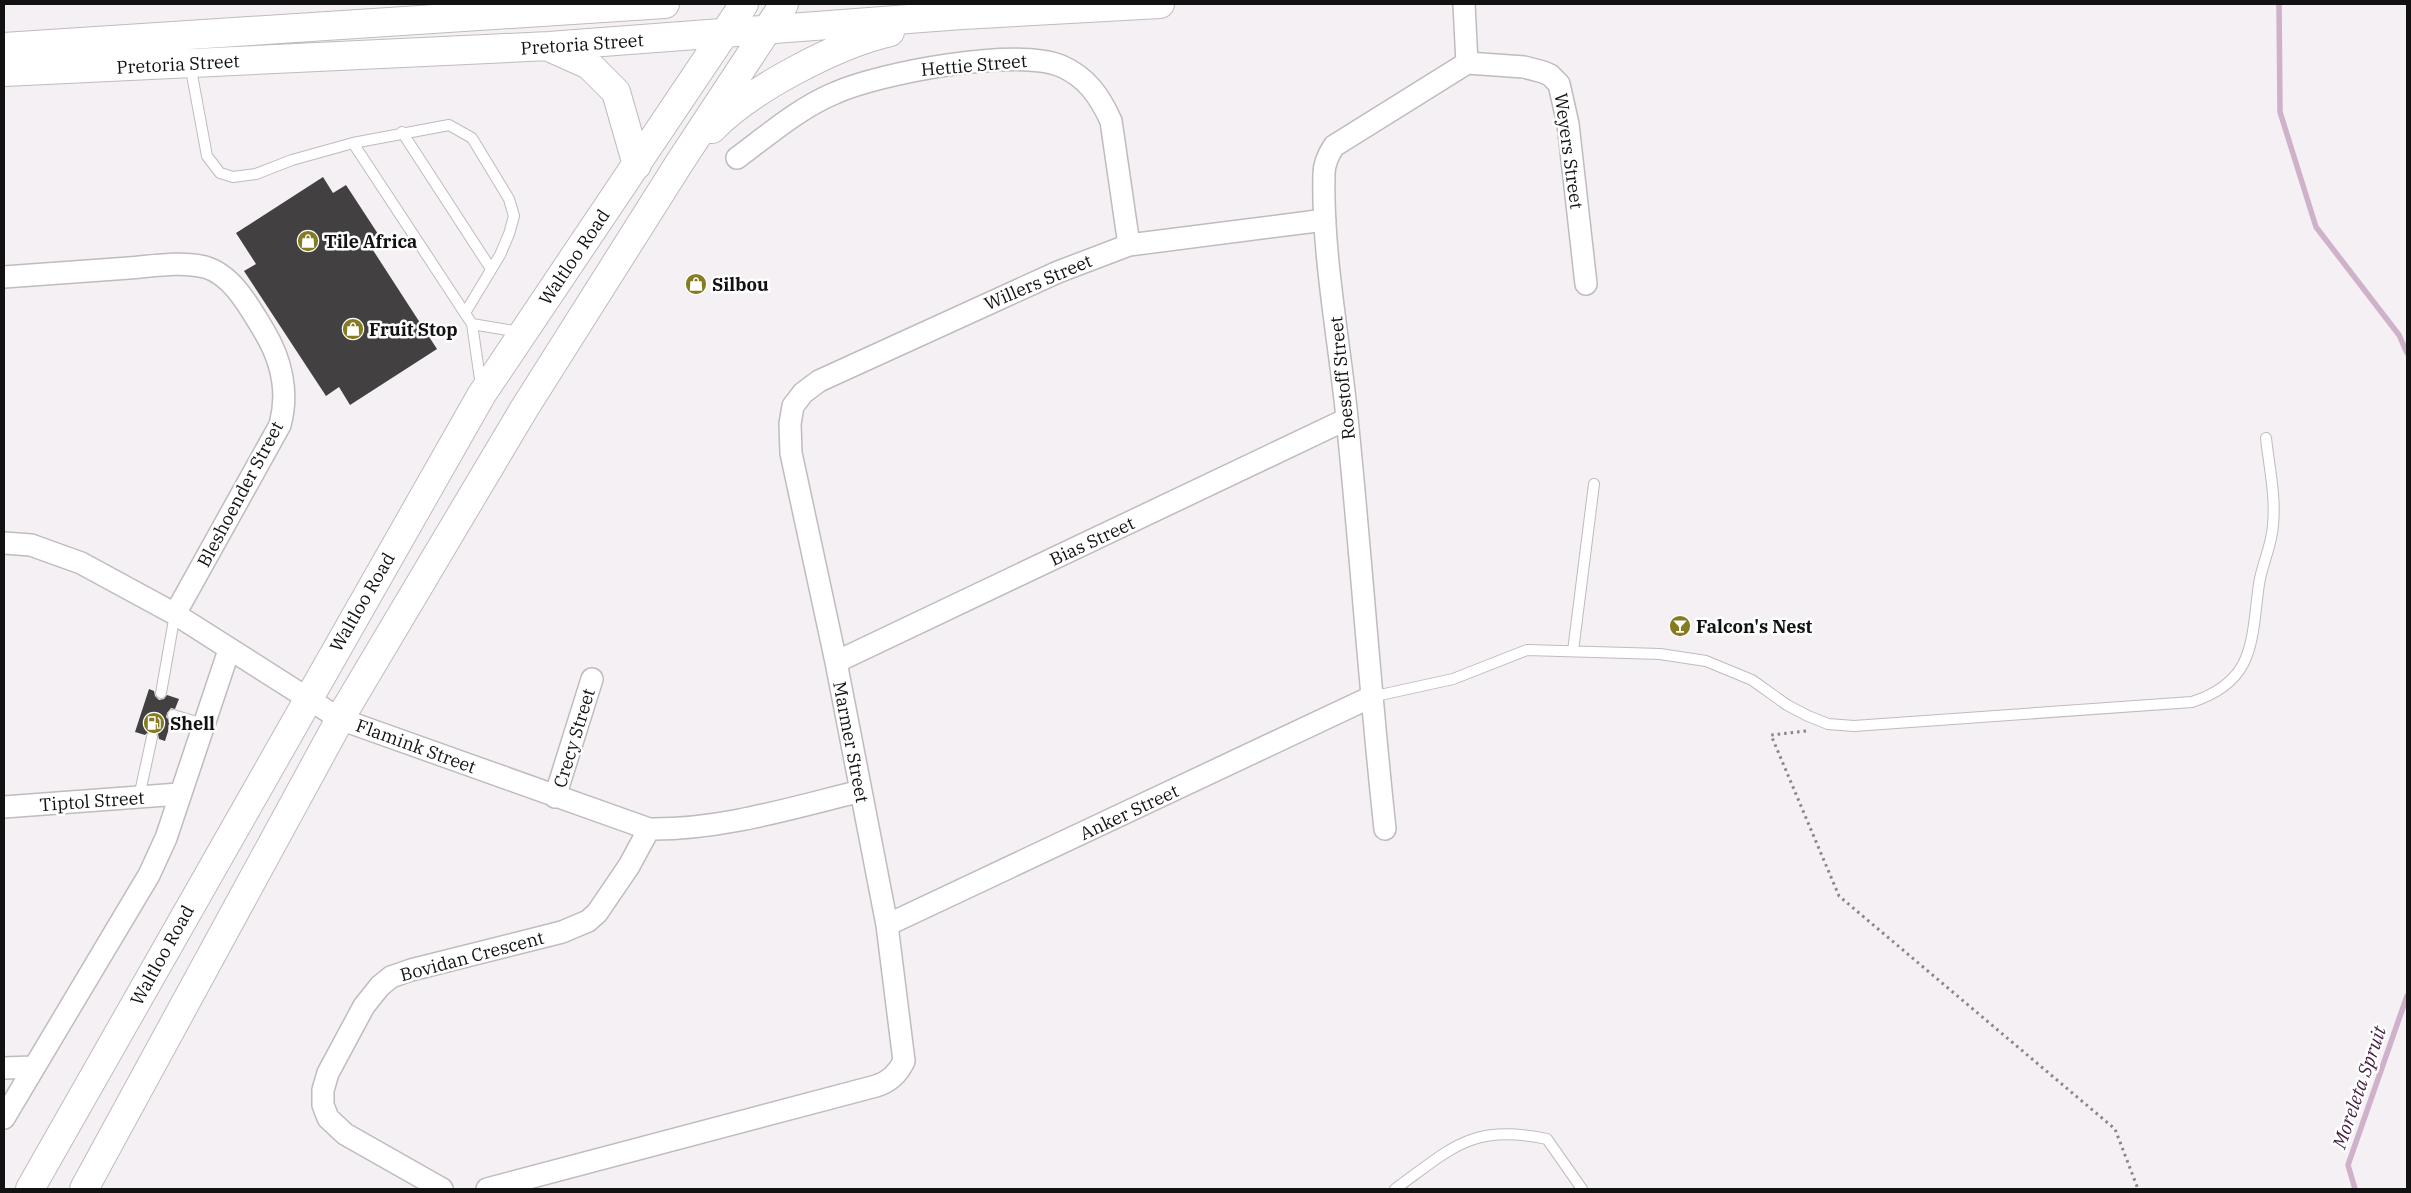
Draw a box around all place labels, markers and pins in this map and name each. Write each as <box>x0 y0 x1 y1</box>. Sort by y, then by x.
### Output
shop icon: Tile Africa <box>296 229 320 253</box>
place label: Tile Africa <box>324 230 417 253</box>
shop icon: Silbou <box>684 272 708 296</box>
place label: Silbou <box>712 273 769 296</box>
shop icon: Fruit Stop <box>341 317 365 341</box>
place label: Fruit Stop <box>369 318 458 341</box>
bar icon: Falcon's Nest <box>1668 614 1692 638</box>
place label: Falcon's Nest <box>1696 615 1812 638</box>
fuel station icon: Shell <box>142 711 166 735</box>
place label: Shell <box>170 712 215 735</box>

